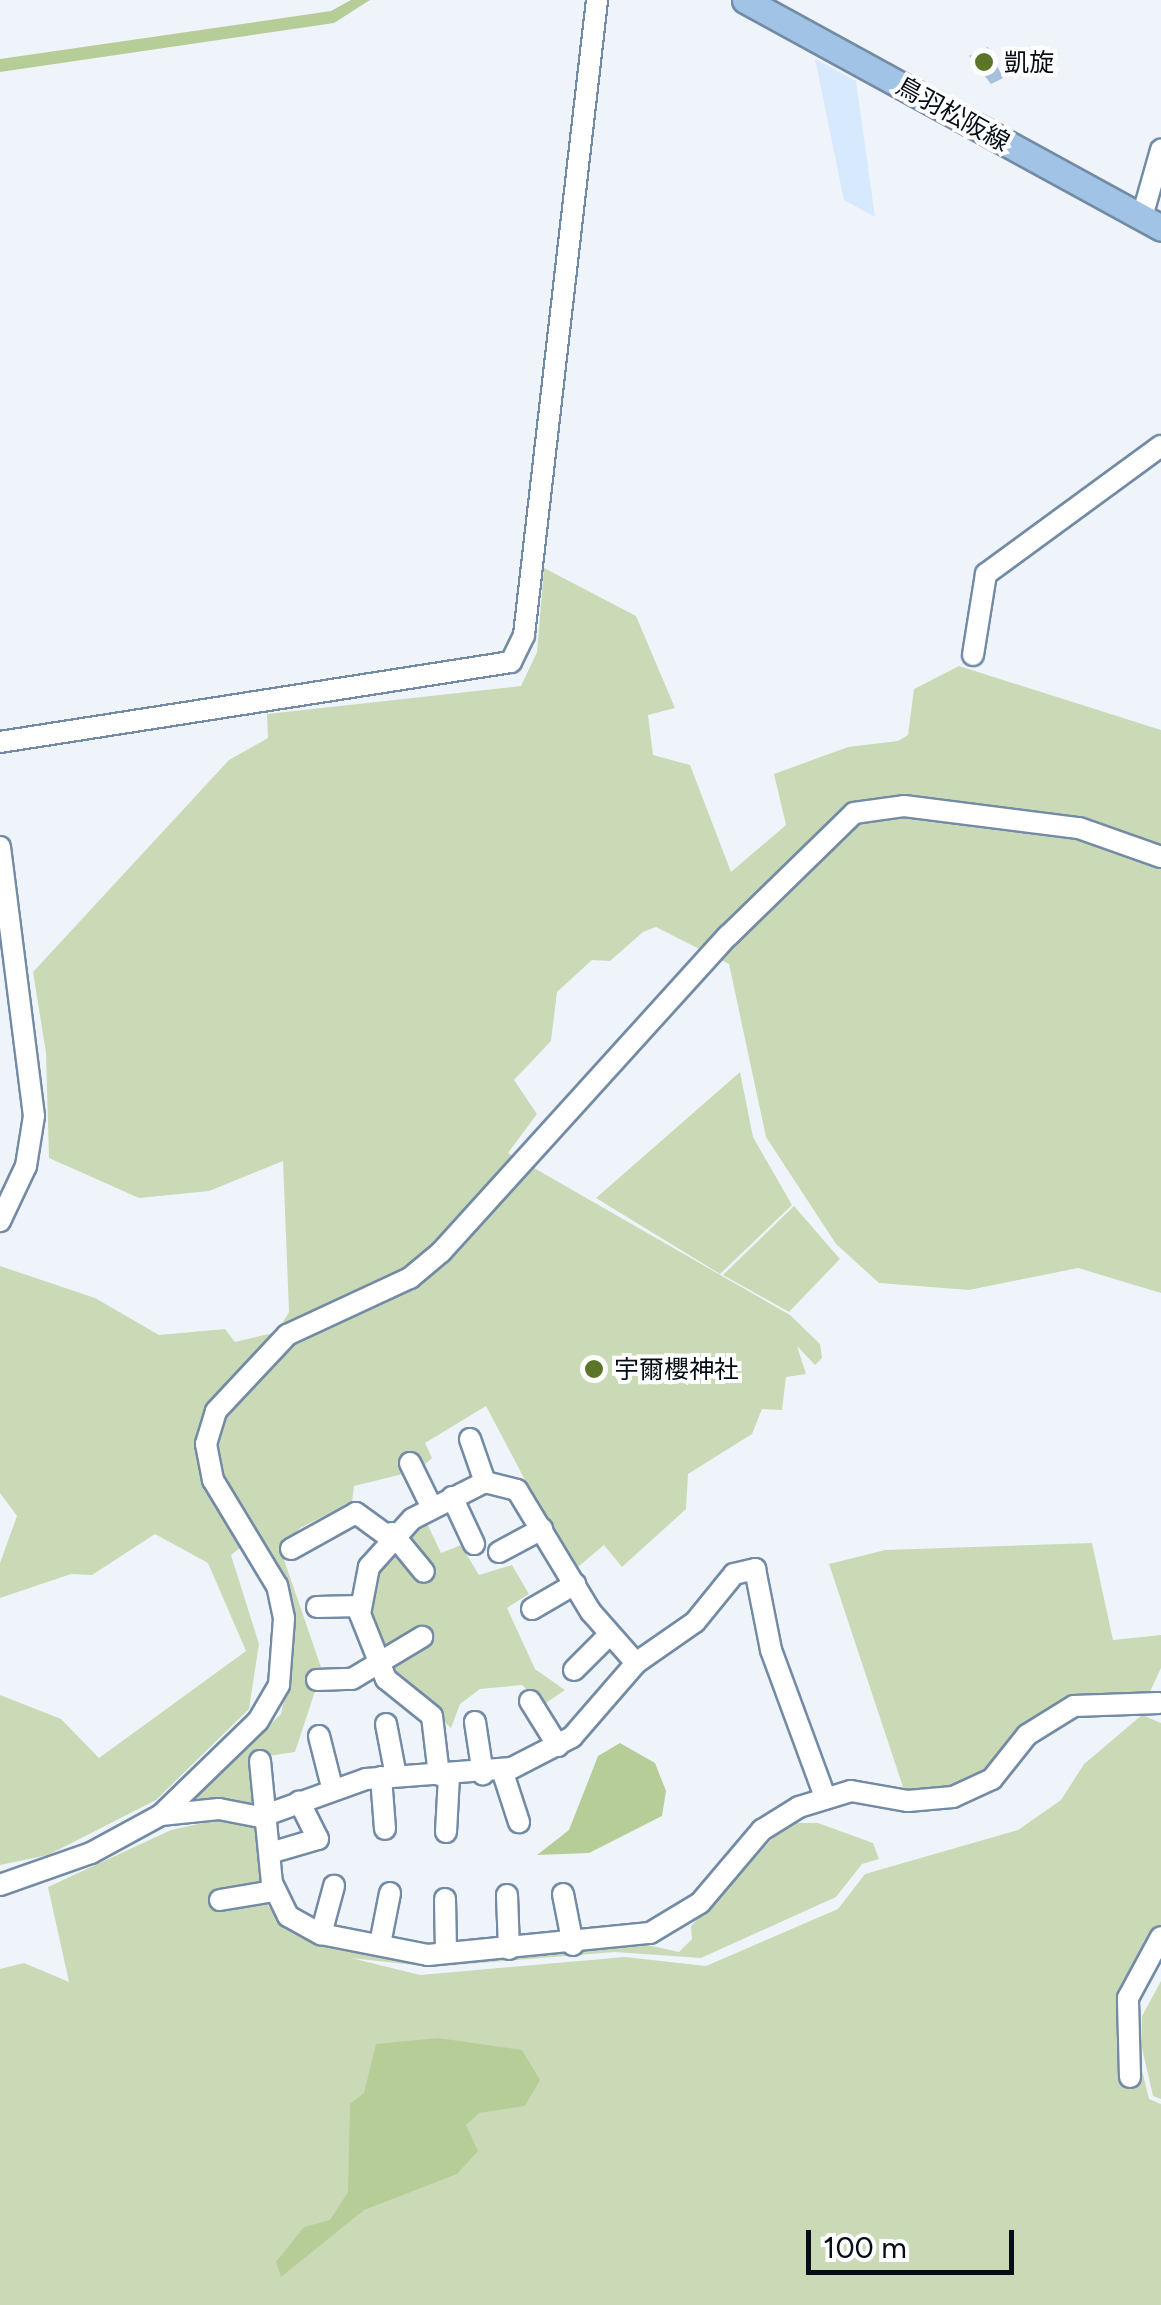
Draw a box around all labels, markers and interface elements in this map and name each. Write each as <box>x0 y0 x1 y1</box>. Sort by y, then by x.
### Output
place label: 凱旋 <box>1004 47 1054 77</box>
marker: 凱旋 <box>973 51 995 73</box>
street label: 鳥羽松阪線 <box>891 71 1015 157</box>
place label: 宇爾櫻神社 <box>614 1354 739 1384</box>
marker: 宇爾櫻神社 <box>583 1358 605 1380</box>
scale bar <box>811 2210 1018 2272</box>
text: 100 m <box>823 2229 907 2266</box>

